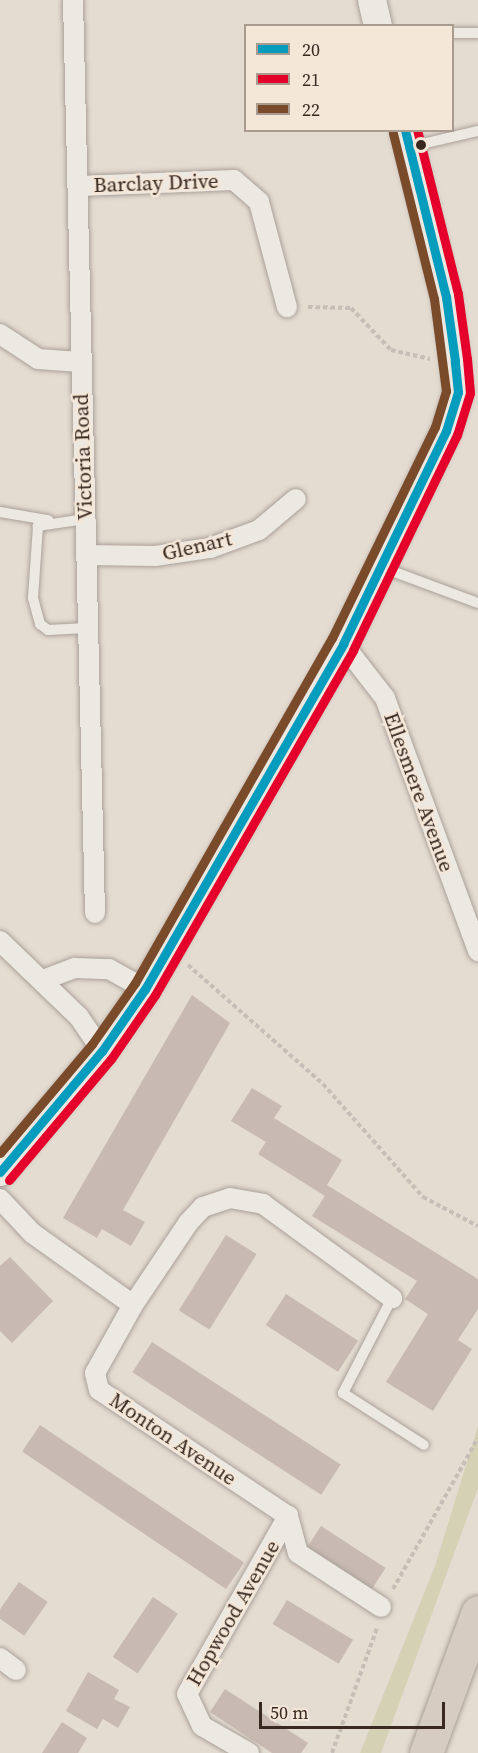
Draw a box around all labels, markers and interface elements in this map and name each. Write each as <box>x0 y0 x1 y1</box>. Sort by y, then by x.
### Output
legend <box>244 24 454 132</box>
text: 20 <box>302 37 320 62</box>
text: 21 <box>302 67 320 92</box>
text: 22 <box>302 97 320 122</box>
unlabelled marker <box>415 139 427 151</box>
street label: Barclay Drive <box>93 168 219 198</box>
street label: Victoria Road <box>68 393 98 521</box>
street label: Glenart <box>160 526 234 566</box>
street label: Ellesmere Avenue <box>378 709 460 875</box>
street label: Monton Avenue <box>105 1387 241 1491</box>
street label: Hopwood Avenue <box>181 1536 285 1690</box>
scale bar <box>262 1690 448 1728</box>
text: 50 m <box>270 1700 308 1725</box>

